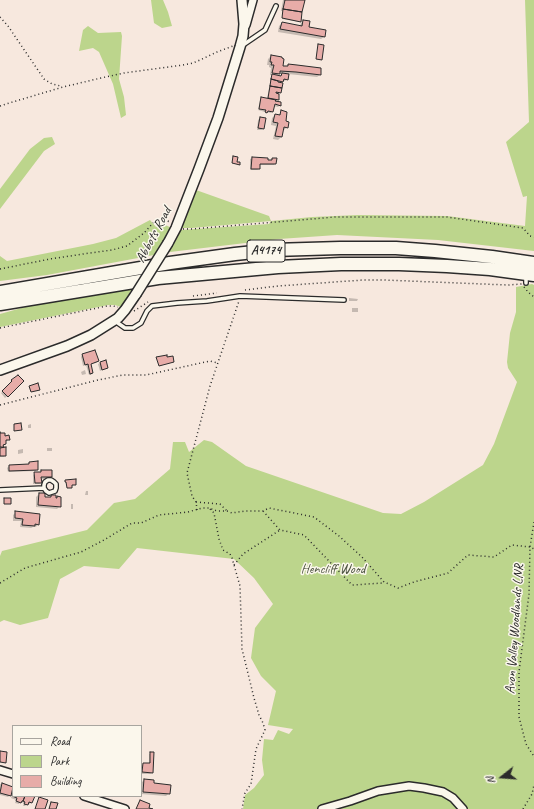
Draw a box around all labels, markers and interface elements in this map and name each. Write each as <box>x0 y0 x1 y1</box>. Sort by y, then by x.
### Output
street label: Abbots Road <box>132 204 176 266</box>
road number: A4174 <box>247 240 285 262</box>
park label: Hencliff Wood <box>301 561 365 577</box>
street label: Avon Valley Woodlands LNR <box>502 563 528 695</box>
legend <box>12 725 142 797</box>
text: Road <box>50 733 70 749</box>
text: Park <box>50 753 69 769</box>
north arrow <box>482 757 522 797</box>
text: Building <box>50 773 82 789</box>
text: N <box>483 775 498 786</box>

